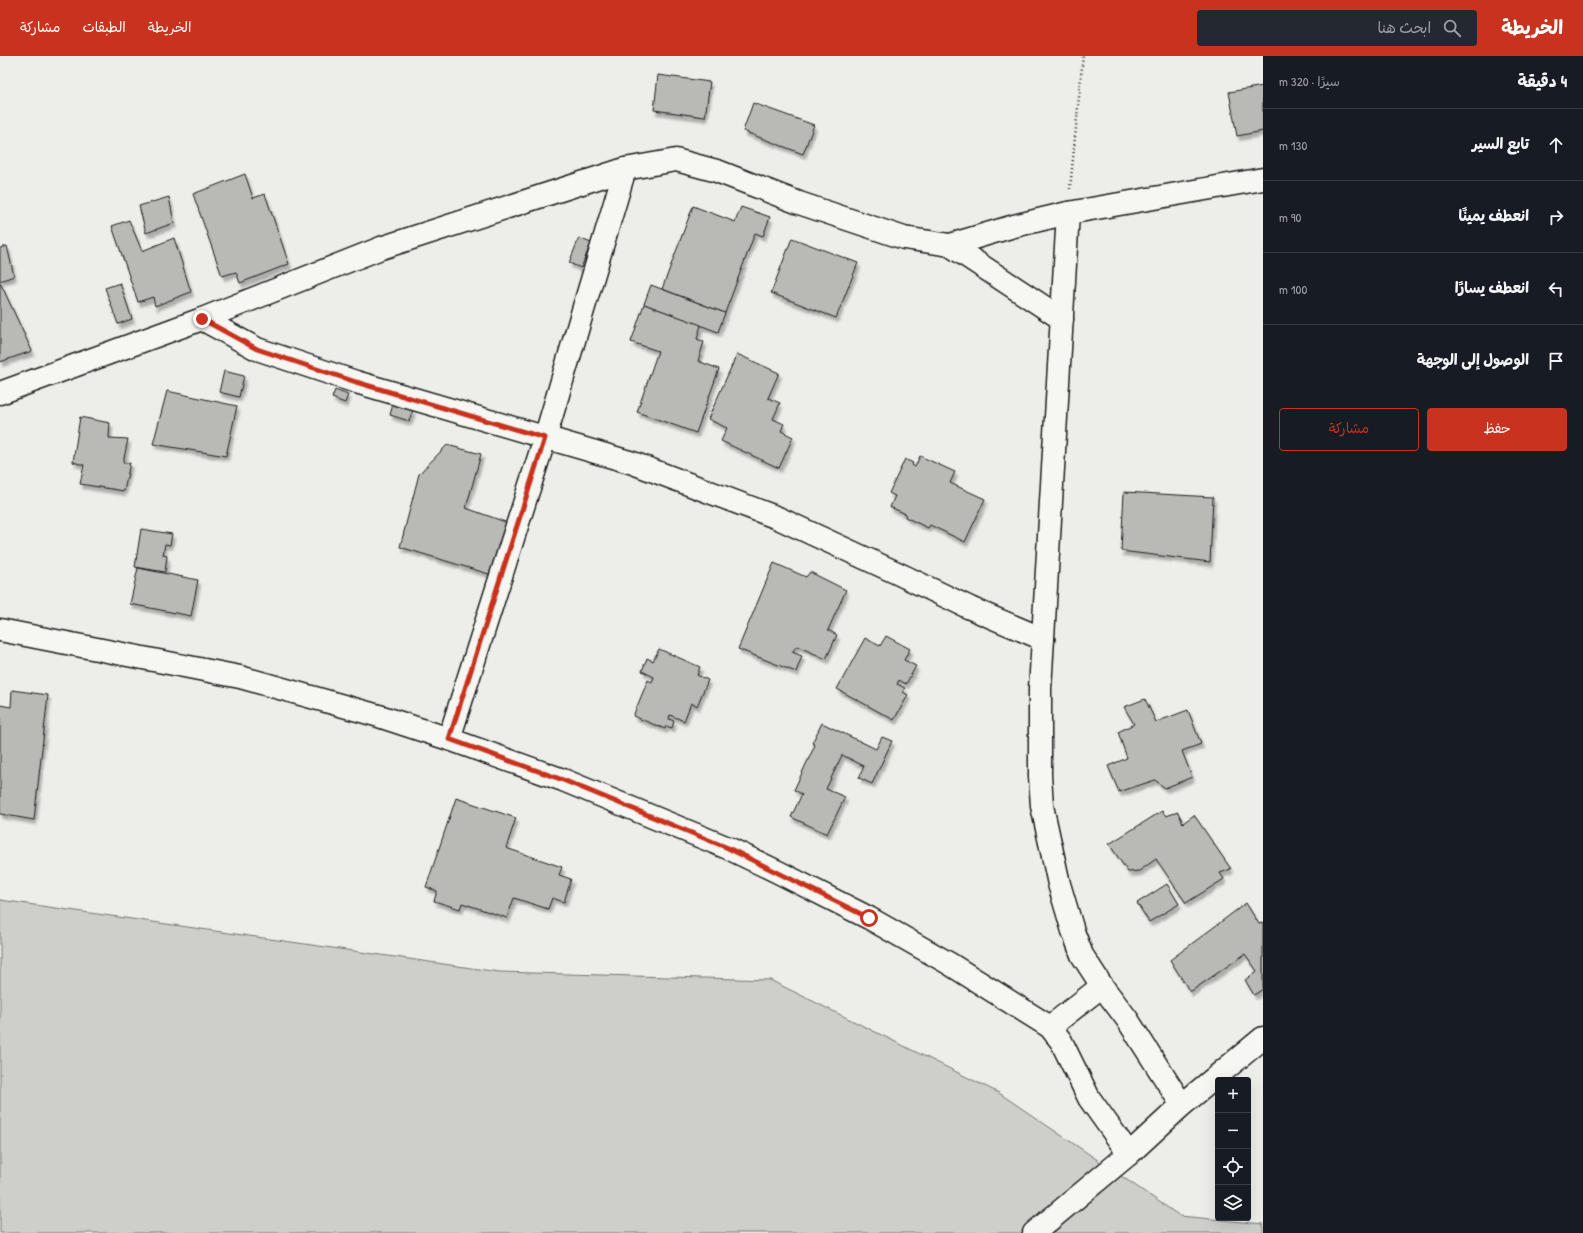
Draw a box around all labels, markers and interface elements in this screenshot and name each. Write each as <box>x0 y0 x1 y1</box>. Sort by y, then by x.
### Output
search box <box>1197 10 1477 46</box>
text: الخريطة <box>1501 14 1563 40</box>
text: مشاركة <box>20 17 60 36</box>
text: الطبقات <box>82 17 126 36</box>
text: الخريطة <box>148 17 191 36</box>
text: ابحث هنا <box>1378 17 1431 38</box>
icon: search <box>1441 17 1463 39</box>
text: 4 دقيقة <box>1517 69 1567 92</box>
text: سيرًا · 320 m <box>1279 72 1340 90</box>
text: تابع السير <box>1472 133 1529 154</box>
icon: ahead <box>1545 134 1567 156</box>
text: 130 m <box>1279 136 1307 154</box>
text: انعطف يمينًا <box>1459 205 1529 226</box>
icon: right <box>1545 206 1567 228</box>
text: 90 m <box>1279 208 1301 226</box>
text: انعطف يسارًا <box>1455 277 1529 298</box>
icon: left <box>1545 278 1567 300</box>
text: 100 m <box>1279 280 1307 298</box>
route end <box>193 310 211 328</box>
text: الوصول إلى الوجهة <box>1417 349 1529 370</box>
icon: arrive <box>1545 350 1567 372</box>
button: مشاركة <box>1279 408 1419 451</box>
button: حفظ <box>1427 408 1567 451</box>
route start <box>860 909 878 927</box>
map controls <box>1215 1077 1251 1221</box>
button: + <box>1215 1077 1251 1113</box>
button: − <box>1215 1113 1251 1149</box>
button: locate <box>1215 1149 1251 1185</box>
button: layers <box>1215 1185 1251 1221</box>

